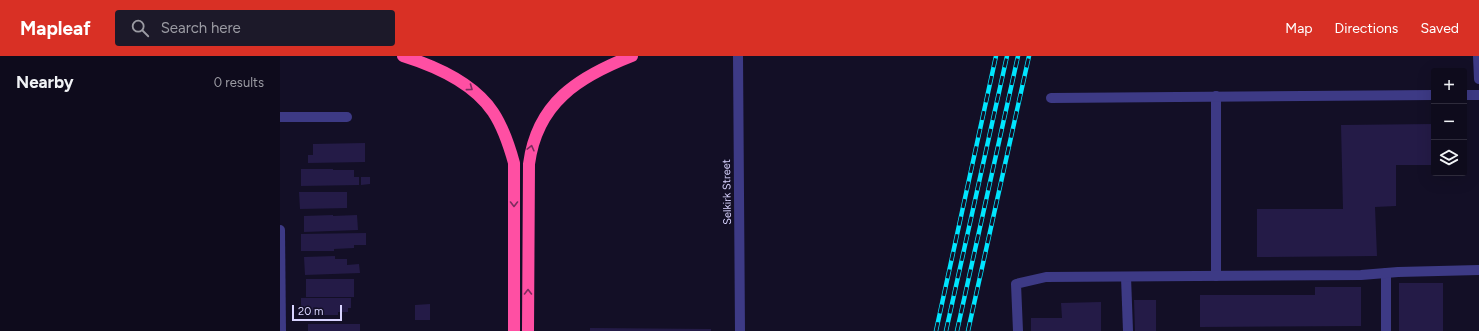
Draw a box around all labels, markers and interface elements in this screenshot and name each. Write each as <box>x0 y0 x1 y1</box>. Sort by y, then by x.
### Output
search box <box>115 10 395 46</box>
text: Mapleaf <box>20 17 91 40</box>
icon: search <box>129 17 151 39</box>
text: Search here <box>161 19 241 37</box>
text: Map <box>1285 20 1313 37</box>
text: Directions <box>1335 20 1398 37</box>
text: Saved <box>1420 20 1459 37</box>
map controls <box>1431 68 1467 176</box>
button: + <box>1431 68 1467 104</box>
text: Nearby <box>16 72 74 92</box>
text: 0 results <box>214 75 264 90</box>
one-way arrow <box>465 84 472 91</box>
button: − <box>1431 104 1467 140</box>
button: layers <box>1431 140 1467 176</box>
one-way arrow <box>527 145 535 152</box>
street label: Selkirk Street <box>720 159 734 225</box>
one-way arrow <box>510 201 518 207</box>
one-way arrow <box>524 289 532 295</box>
scale bar <box>292 303 342 322</box>
text: 20 m <box>298 305 323 318</box>

